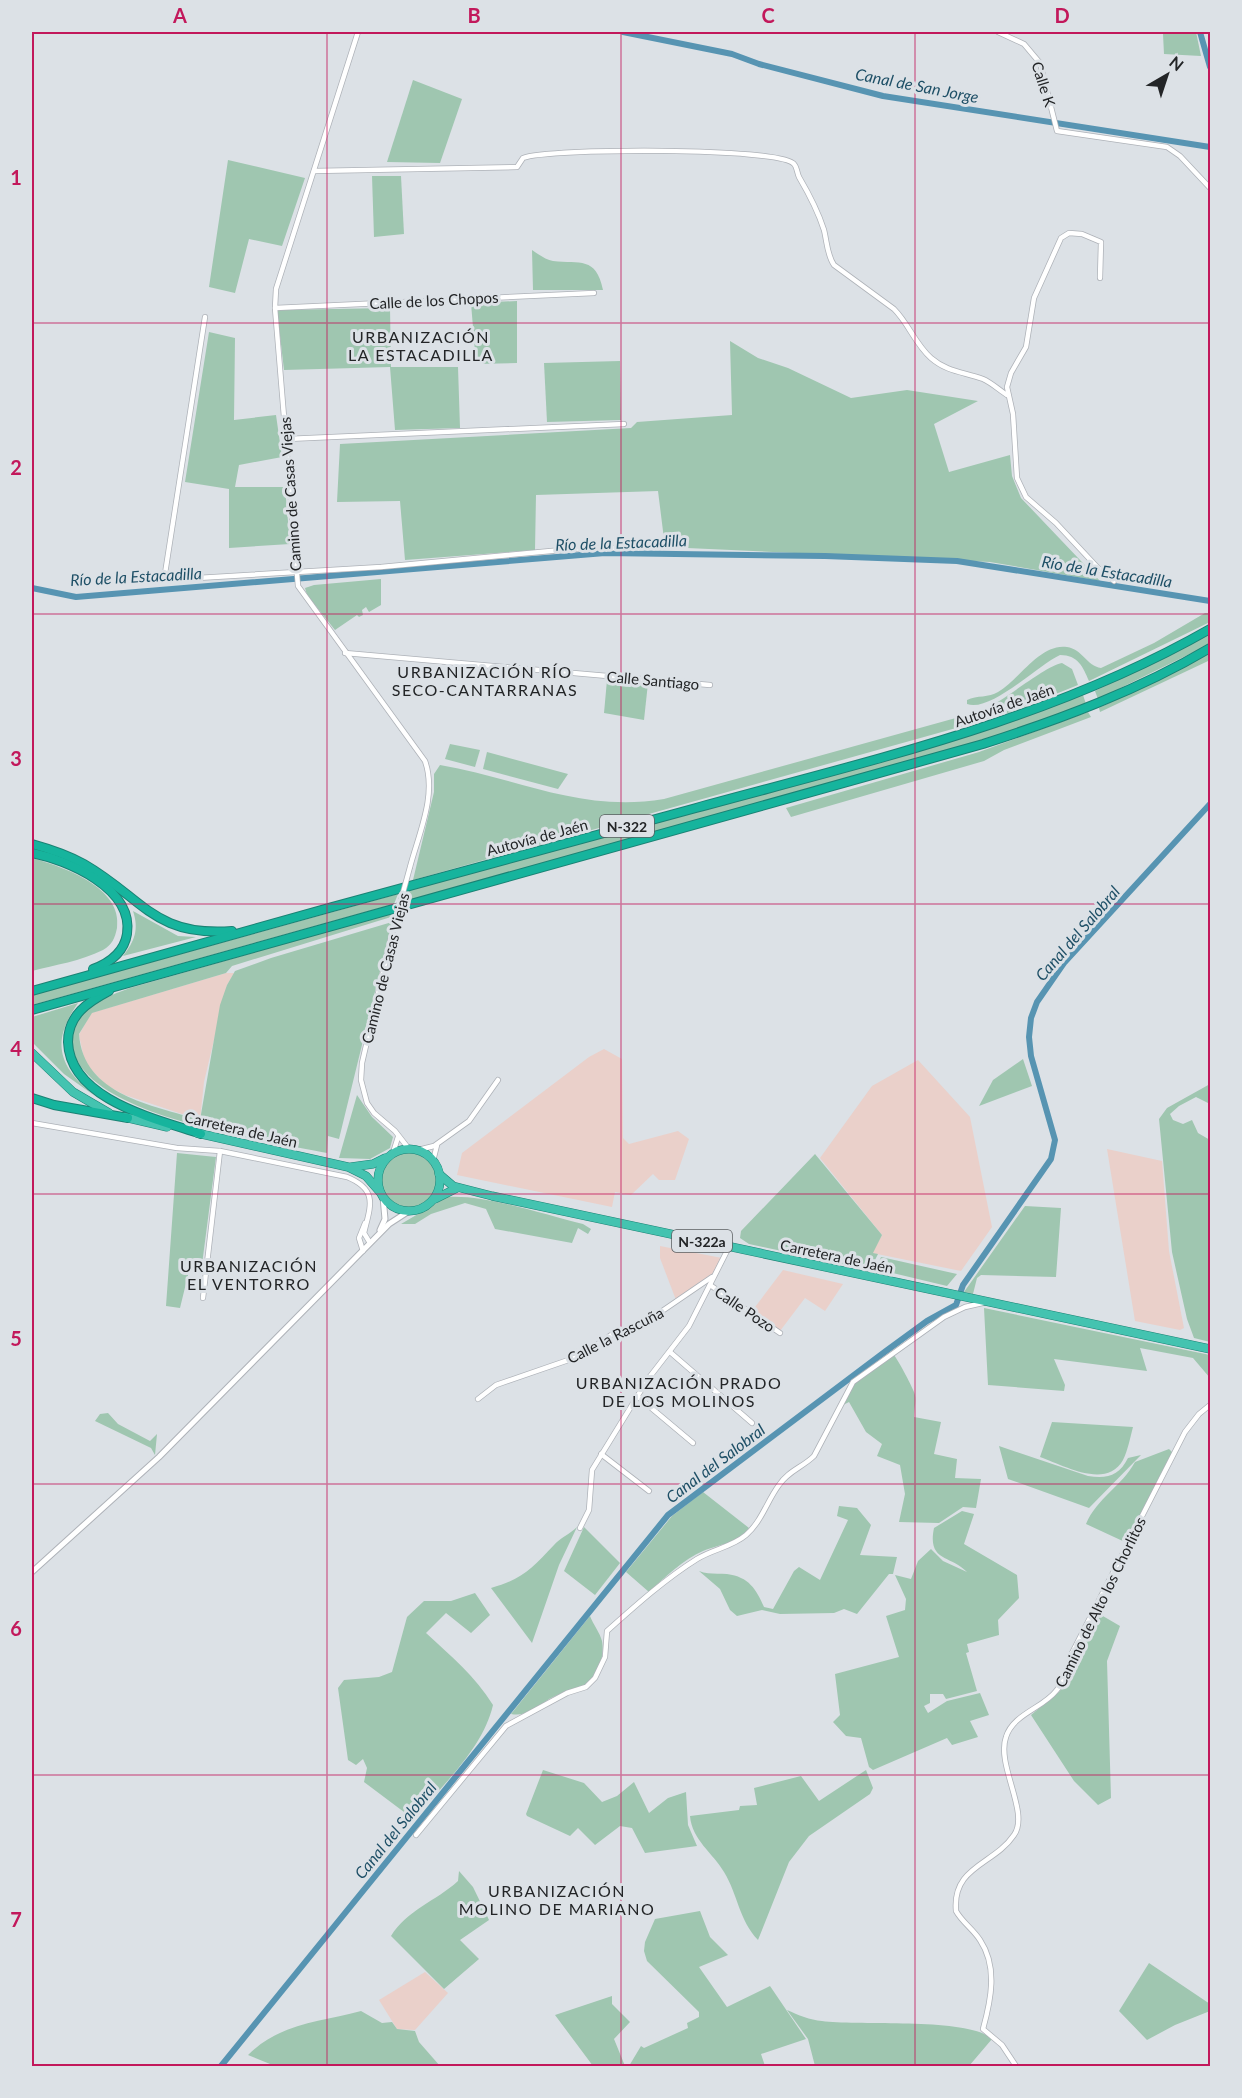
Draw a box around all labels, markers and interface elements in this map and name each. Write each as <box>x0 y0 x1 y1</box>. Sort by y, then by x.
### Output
text: A <box>172 3 187 27</box>
text: B <box>467 3 481 27</box>
text: C <box>761 3 775 27</box>
text: D <box>1054 3 1070 27</box>
north arrow <box>1137 45 1197 105</box>
text: N <box>1166 52 1188 74</box>
street label: Calle K <box>1028 59 1060 109</box>
water label: Canal de San Jorge <box>854 64 981 106</box>
text: 1 <box>10 165 22 189</box>
street label: Calle de los Chopos <box>369 288 499 312</box>
district label: URBANIZACIÓN LA ESTACADILLA <box>348 327 494 364</box>
street label: Camino de Casas Viejas <box>276 416 304 572</box>
text: 2 <box>10 455 22 479</box>
water label: Río de la Estacadilla <box>555 530 687 554</box>
water label: Río de la Estacadilla <box>1040 551 1174 591</box>
water label: Río de la Estacadilla <box>70 563 202 589</box>
district label: URBANIZACIÓN RÍO SECO-CANTARRANAS <box>392 662 578 699</box>
street label: Calle Santiago <box>606 667 700 693</box>
street label: Autovía de Jaén <box>952 680 1056 730</box>
text: 3 <box>10 746 22 770</box>
street label: Autovía de Jaén <box>484 815 590 859</box>
road number: N-322 <box>600 815 654 837</box>
water label: Canal del Salobral <box>1031 882 1123 984</box>
street label: Camino de Casas Viejas <box>358 891 412 1045</box>
text: 4 <box>10 1036 22 1060</box>
street label: Carretera de Jaén <box>183 1107 299 1151</box>
road number: N-322a <box>672 1230 732 1252</box>
street label: Carretera de Jaén <box>779 1235 895 1277</box>
district label: URBANIZACIÓN EL VENTORRO <box>180 1256 318 1293</box>
street label: Calle Pozo <box>712 1282 778 1336</box>
street label: Calle la Rascuña <box>564 1303 666 1367</box>
text: 5 <box>10 1326 22 1350</box>
district label: URBANIZACIÓN PRADO DE LOS MOLINOS <box>576 1373 782 1410</box>
water label: Canal del Salobral <box>662 1419 769 1506</box>
street label: Camino de Alto los Chorlitos <box>1051 1514 1149 1690</box>
text: 6 <box>10 1616 22 1640</box>
water label: Canal del Salobral <box>350 1777 440 1882</box>
district label: URBANIZACIÓN MOLINO DE MARIANO <box>459 1881 655 1918</box>
text: 7 <box>10 1907 22 1931</box>

